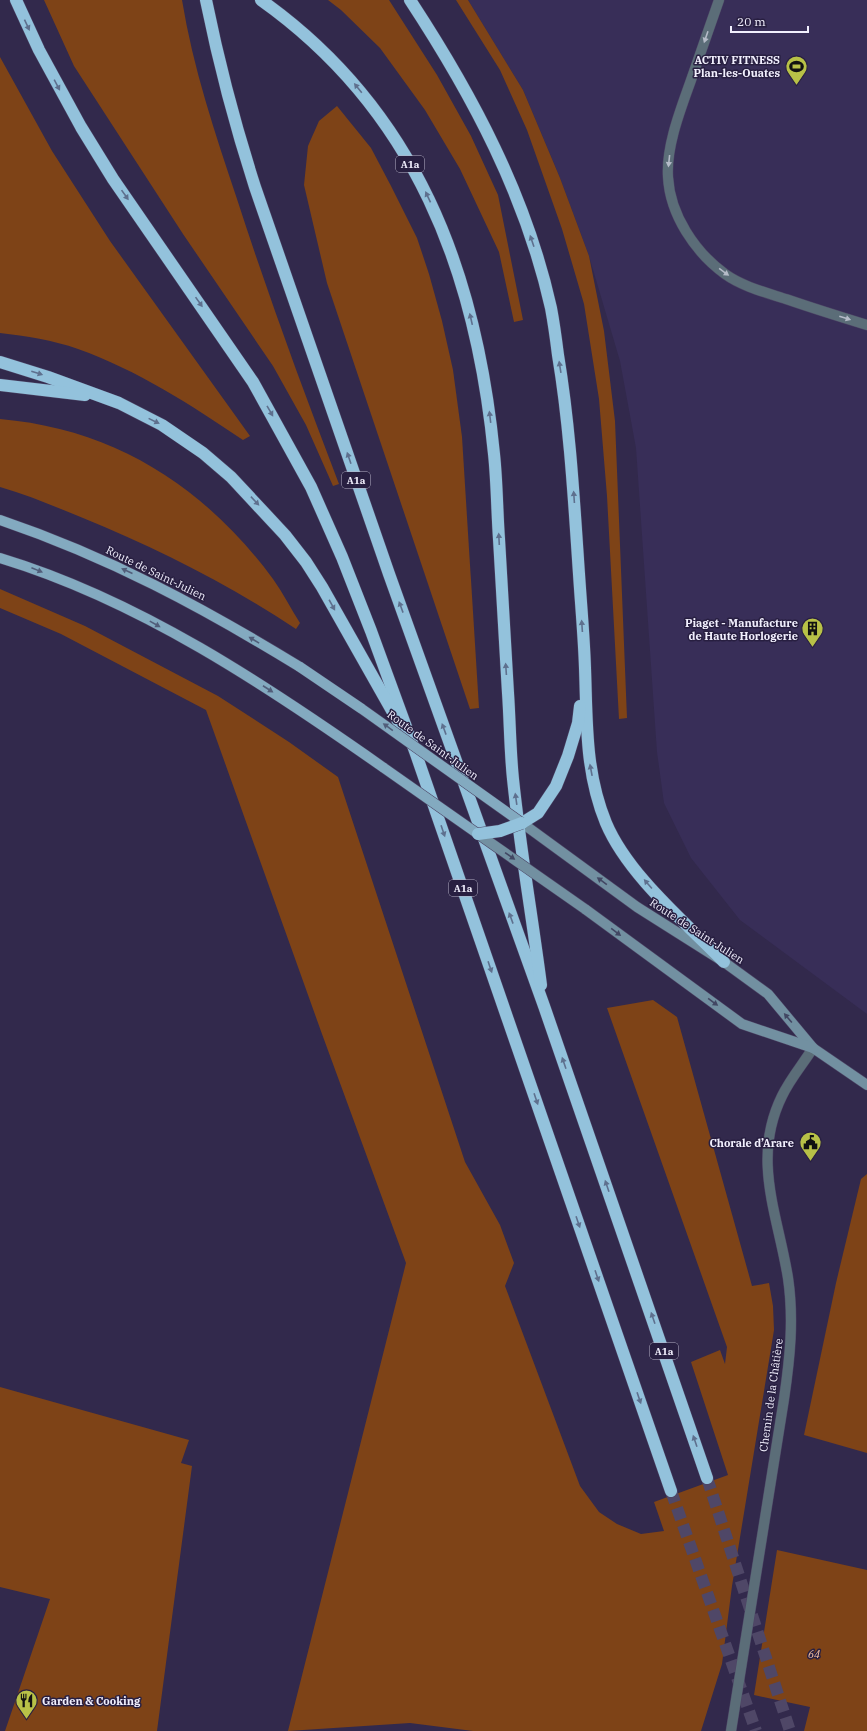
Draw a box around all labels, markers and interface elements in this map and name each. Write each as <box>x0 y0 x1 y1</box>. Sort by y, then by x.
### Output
scale bar <box>731 8 808 34</box>
text: 20 m <box>737 14 766 29</box>
one-way arrow <box>24 19 30 31</box>
one-way arrow <box>703 31 709 43</box>
place label: ACTIV FITNESS Plan-les-Ouates <box>693 53 780 80</box>
sports icon: ACTIV FITNESS Plan-les-Ouates <box>783 53 809 86</box>
one-way arrow <box>53 79 60 90</box>
one-way arrow <box>354 82 362 93</box>
one-way arrow <box>666 155 672 167</box>
road number: A1a <box>396 156 424 172</box>
one-way arrow <box>121 190 129 200</box>
one-way arrow <box>424 191 431 203</box>
one-way arrow <box>529 234 535 246</box>
one-way arrow <box>719 268 729 276</box>
one-way arrow <box>195 297 203 307</box>
one-way arrow <box>468 313 474 325</box>
one-way arrow <box>839 315 851 321</box>
one-way arrow <box>557 361 563 374</box>
one-way arrow <box>32 370 44 376</box>
one-way arrow <box>266 405 273 417</box>
one-way arrow <box>486 411 493 423</box>
one-way arrow <box>148 418 159 424</box>
one-way arrow <box>346 451 352 463</box>
road number: A1a <box>342 472 370 488</box>
one-way arrow <box>570 491 577 503</box>
one-way arrow <box>250 497 259 506</box>
one-way arrow <box>496 532 502 545</box>
street label: Route de Saint-Julien <box>104 543 208 603</box>
one-way arrow <box>32 567 44 573</box>
one-way arrow <box>121 568 133 574</box>
one-way arrow <box>329 599 336 611</box>
one-way arrow <box>397 601 403 613</box>
place label: Piaget - Manufacture de Haute Horlogerie <box>685 616 798 643</box>
building icon: Piaget - Manufacture de Haute Horlogerie <box>800 616 826 649</box>
one-way arrow <box>149 620 161 627</box>
one-way arrow <box>579 620 586 632</box>
one-way arrow <box>248 636 260 643</box>
one-way arrow <box>503 663 510 675</box>
one-way arrow <box>262 685 274 692</box>
street label: Route de Saint-Julien <box>385 707 481 783</box>
one-way arrow <box>382 723 393 731</box>
one-way arrow <box>441 723 447 735</box>
one-way arrow <box>587 764 593 776</box>
one-way arrow <box>513 792 519 805</box>
one-way arrow <box>440 825 446 837</box>
one-way arrow <box>505 852 516 860</box>
one-way arrow <box>597 877 608 885</box>
one-way arrow <box>643 879 653 889</box>
road number: A1a <box>449 880 477 896</box>
street label: Route de Saint-Julien <box>647 895 747 967</box>
one-way arrow <box>508 911 514 923</box>
one-way arrow <box>611 928 622 936</box>
one-way arrow <box>488 961 494 973</box>
one-way arrow <box>707 998 718 1007</box>
one-way arrow <box>784 1013 793 1024</box>
one-way arrow <box>561 1057 567 1069</box>
one-way arrow <box>533 1093 539 1105</box>
public building icon: Chorale d’Arare <box>797 1130 823 1163</box>
place label: Chorale d’Arare <box>709 1136 794 1150</box>
one-way arrow <box>603 1180 609 1192</box>
one-way arrow <box>576 1216 582 1228</box>
one-way arrow <box>594 1270 600 1282</box>
one-way arrow <box>649 1312 655 1324</box>
street label: Chemin de la Châtière <box>756 1337 786 1453</box>
road number: A1a <box>650 1343 678 1359</box>
one-way arrow <box>636 1393 642 1405</box>
one-way arrow <box>691 1435 697 1447</box>
park label: 64 <box>808 1647 820 1661</box>
restaurant icon: Garden & Cooking <box>13 1688 39 1721</box>
place label: Garden & Cooking <box>42 1694 141 1708</box>

